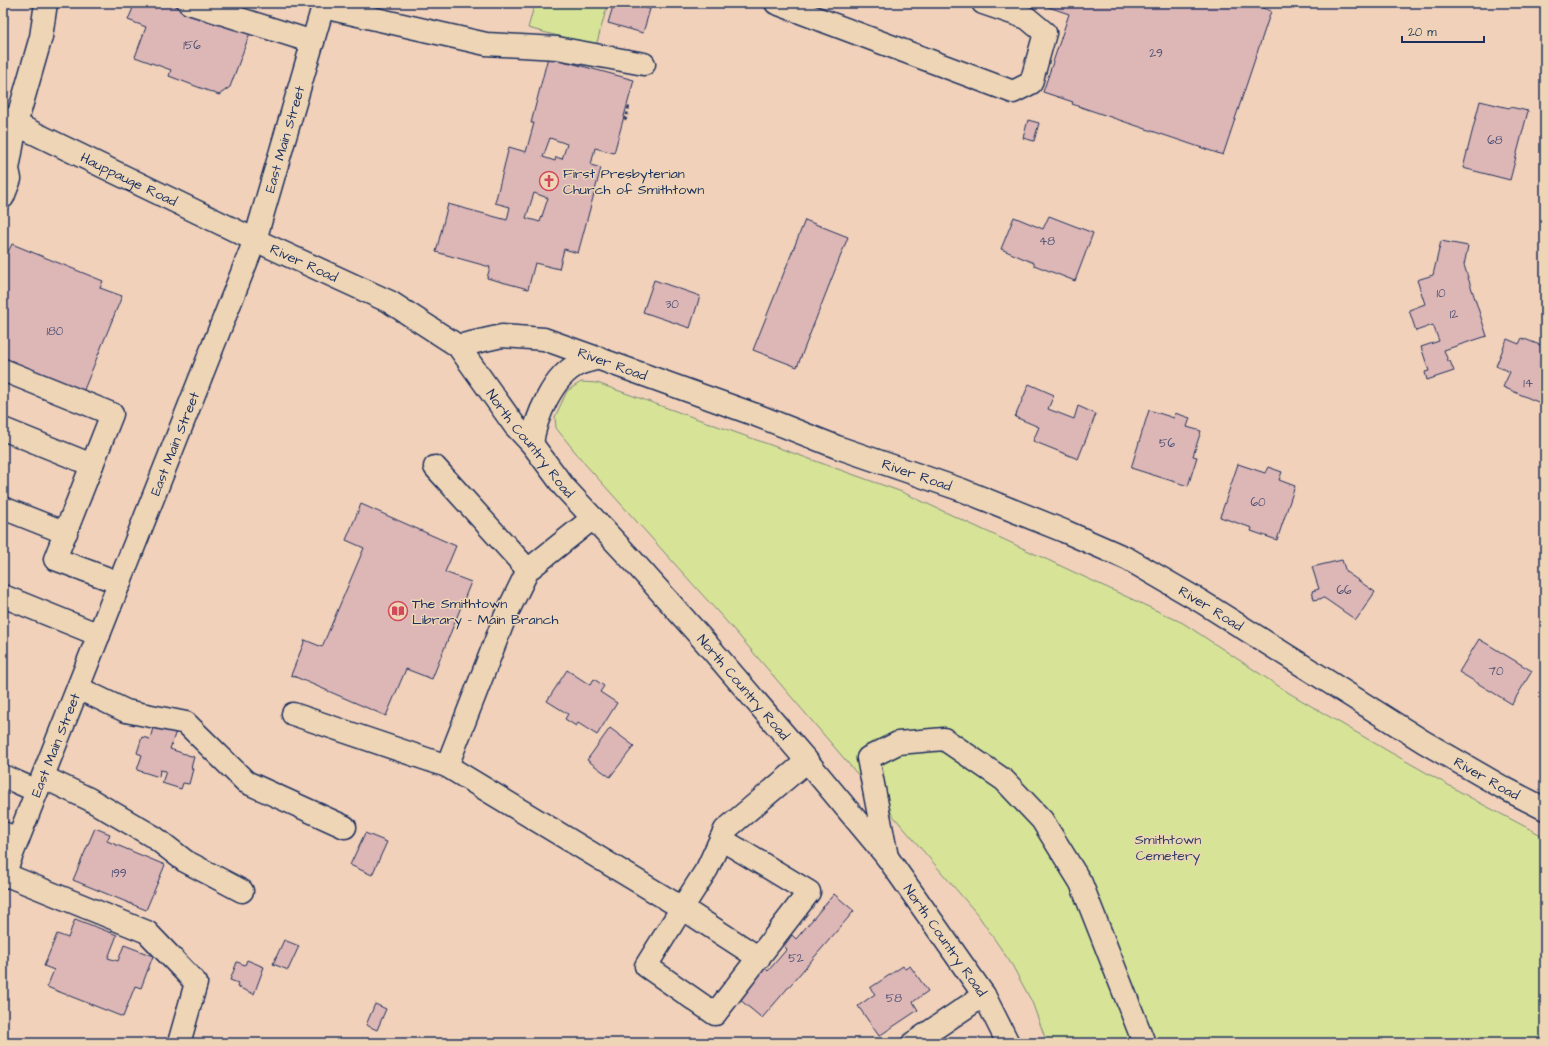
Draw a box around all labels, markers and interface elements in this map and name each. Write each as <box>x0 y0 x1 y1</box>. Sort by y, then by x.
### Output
scale bar <box>1402 18 1484 44</box>
text: 20 m <box>1408 24 1437 41</box>
house number: 156 <box>183 37 201 54</box>
house number: 29 <box>1149 45 1163 62</box>
street label: East Main Street <box>260 83 310 195</box>
house number: 68 <box>1487 132 1503 149</box>
street label: Hauppauge Road <box>77 148 180 212</box>
place label: First Presbyterian Church of Smithtown <box>563 164 704 200</box>
church icon: First Presbyterian Church of Smithtown <box>538 170 560 192</box>
house number: 48 <box>1039 233 1055 250</box>
street label: River Road <box>267 239 341 288</box>
house number: 10 <box>1436 285 1446 302</box>
house number: 30 <box>665 296 679 313</box>
house number: 12 <box>1450 306 1458 323</box>
house number: 180 <box>47 323 64 340</box>
street label: River Road <box>575 343 650 386</box>
house number: 14 <box>1523 375 1533 392</box>
street label: North Country Road <box>481 385 578 503</box>
street label: East Main Street <box>146 389 205 499</box>
house number: 56 <box>1159 435 1175 452</box>
street label: River Road <box>879 454 954 497</box>
house number: 60 <box>1250 494 1266 511</box>
street label: River Road <box>1175 581 1247 636</box>
house number: 66 <box>1336 582 1352 599</box>
place label: The Smithtown Library - Main Branch <box>412 594 559 630</box>
library icon: The Smithtown Library - Main Branch <box>387 600 409 622</box>
street label: North Country Road <box>692 630 794 745</box>
house number: 70 <box>1489 663 1504 680</box>
street label: East Main Street <box>27 690 86 800</box>
street label: River Road <box>1450 752 1523 805</box>
park label: Smithtown Cemetery <box>1135 830 1201 866</box>
house number: 199 <box>111 865 127 882</box>
street label: North Country Road <box>898 880 991 1001</box>
house number: 52 <box>788 950 804 967</box>
house number: 58 <box>886 990 902 1007</box>

